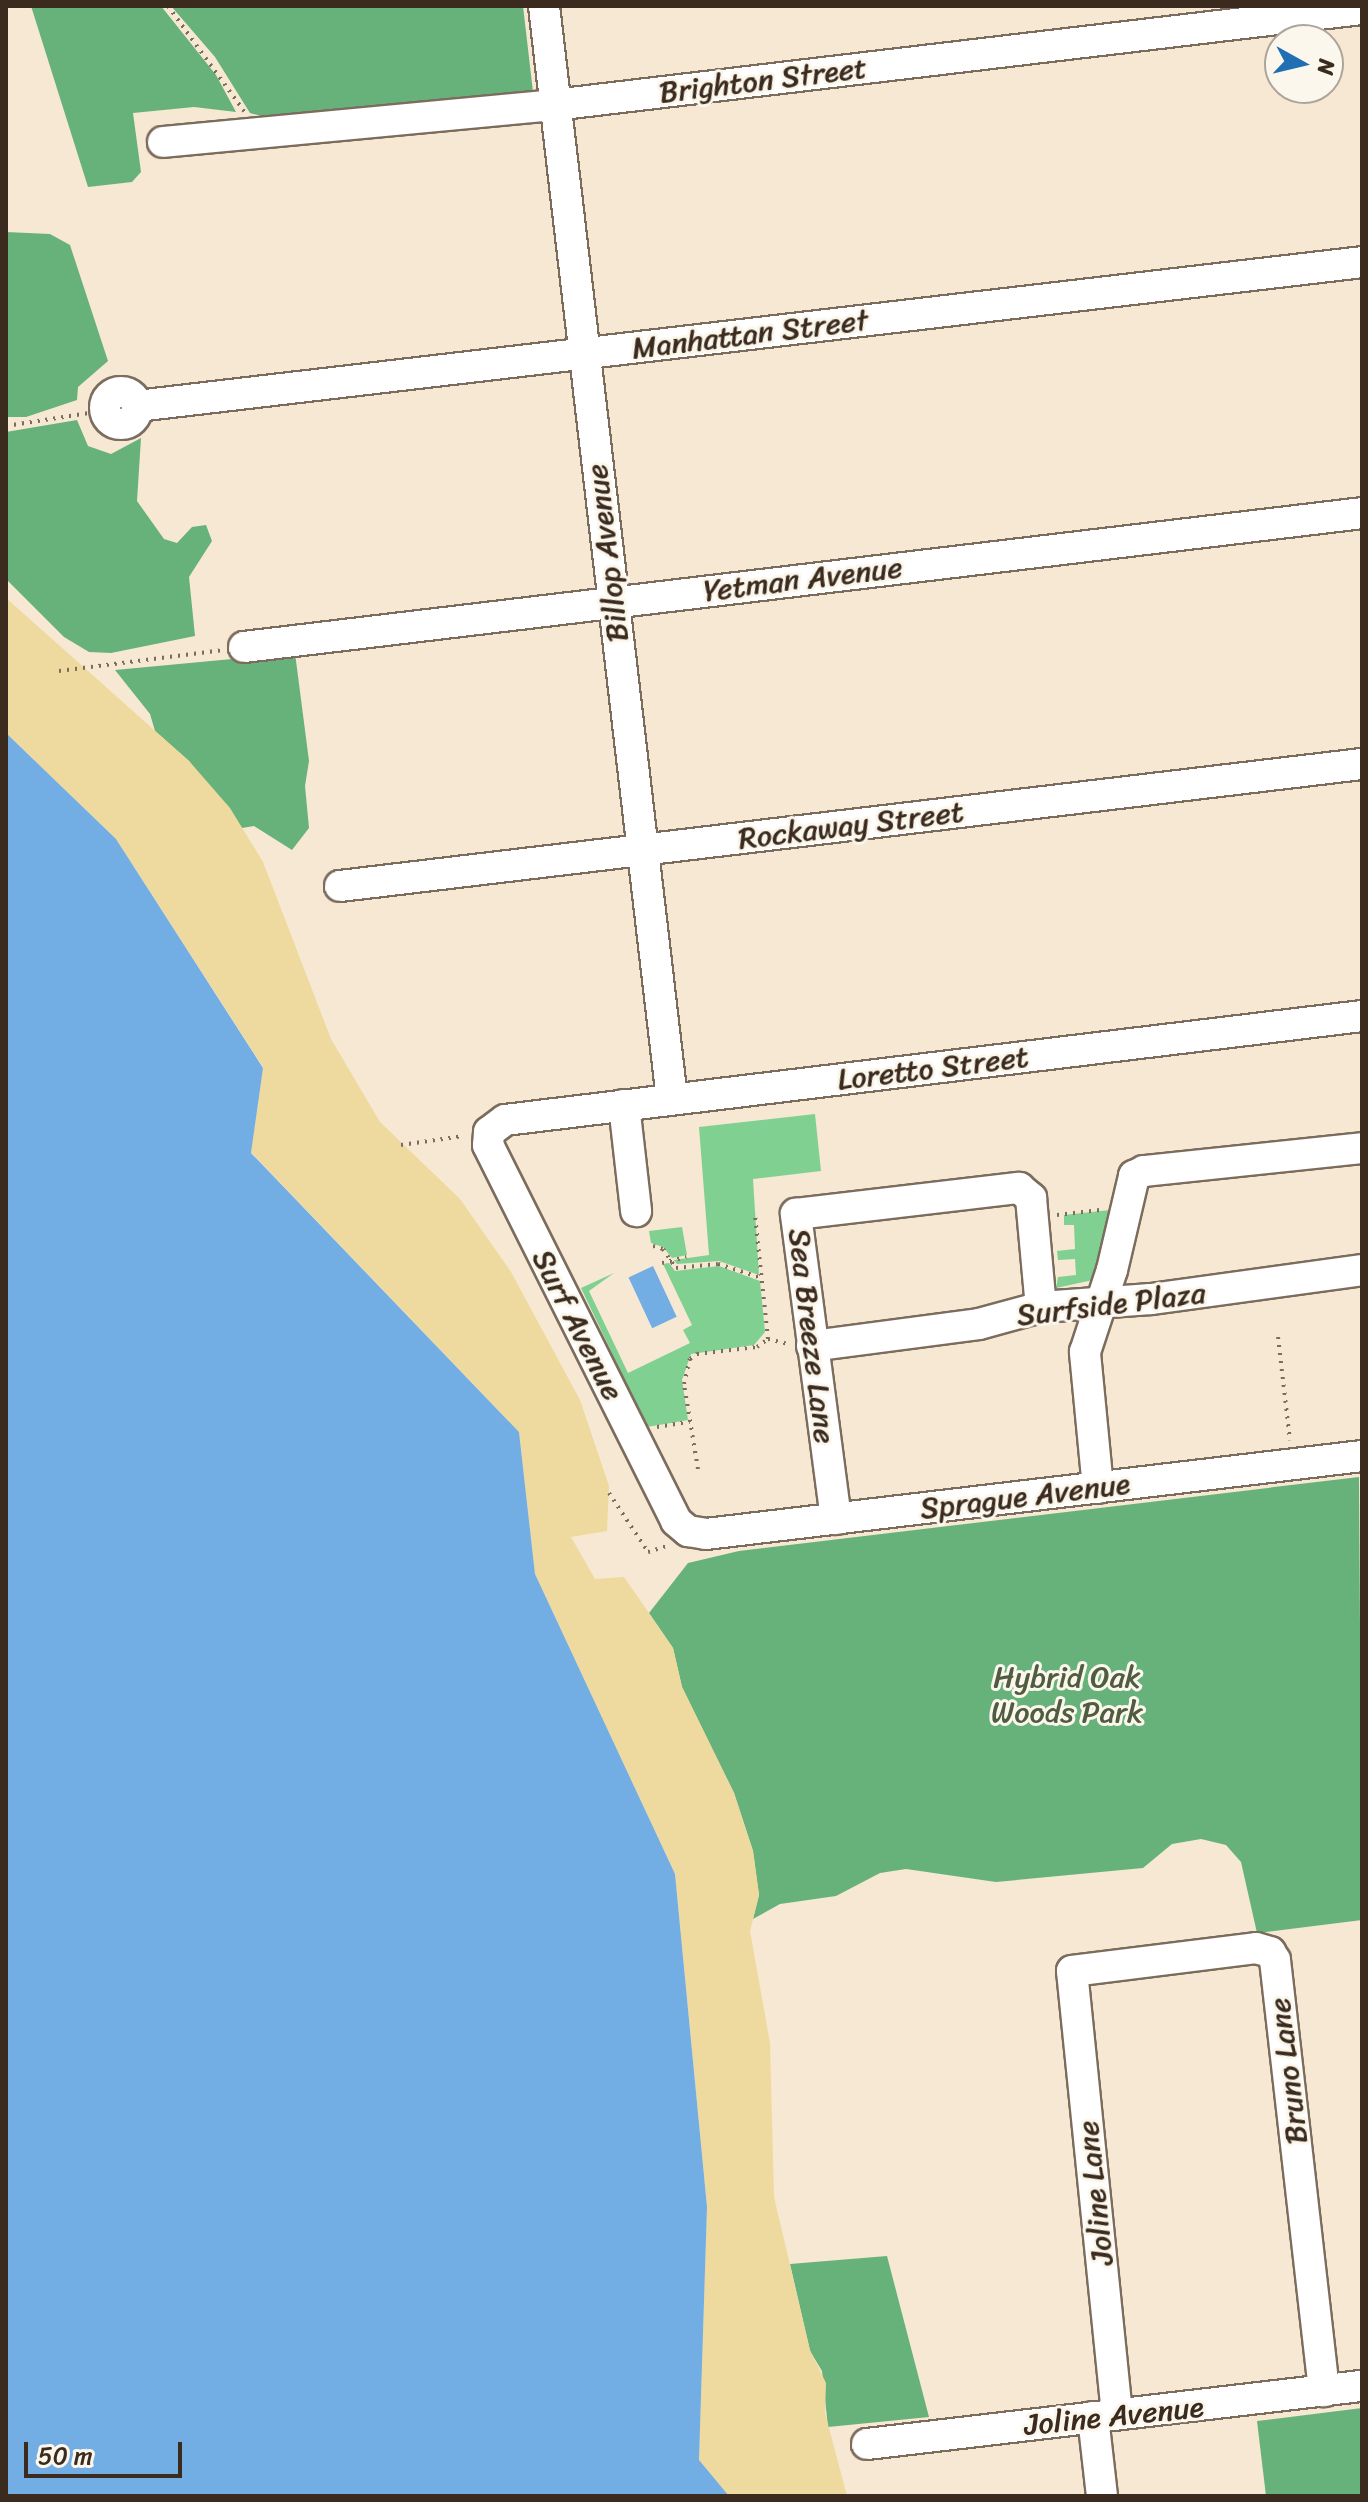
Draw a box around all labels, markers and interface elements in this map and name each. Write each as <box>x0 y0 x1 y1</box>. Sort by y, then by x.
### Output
north arrow <box>1264 24 1344 104</box>
street label: Brighton Street <box>657 49 869 111</box>
text: N <box>1306 57 1347 77</box>
street label: Manhattan Street <box>630 302 870 366</box>
street label: Billop Avenue <box>578 462 636 644</box>
street label: Yetman Avenue <box>702 549 904 609</box>
street label: Rockaway Street <box>737 793 965 857</box>
street label: Loretto Street <box>836 1038 1030 1098</box>
street label: Sea Breeze Lane <box>781 1227 843 1445</box>
street label: Surf Avenue <box>525 1244 631 1406</box>
street label: Surfside Plaza <box>1015 1275 1207 1333</box>
street label: Sprague Avenue <box>918 1465 1132 1527</box>
park label: Hybrid Oak Woods Park <box>991 1659 1143 1730</box>
street label: Bruno Lane <box>1261 1996 1315 2146</box>
street label: Joline Lane <box>1070 2119 1120 2267</box>
street label: Joline Avenue <box>1022 2389 1206 2443</box>
scale bar <box>28 2426 186 2476</box>
text: 50 m <box>38 2435 93 2477</box>

